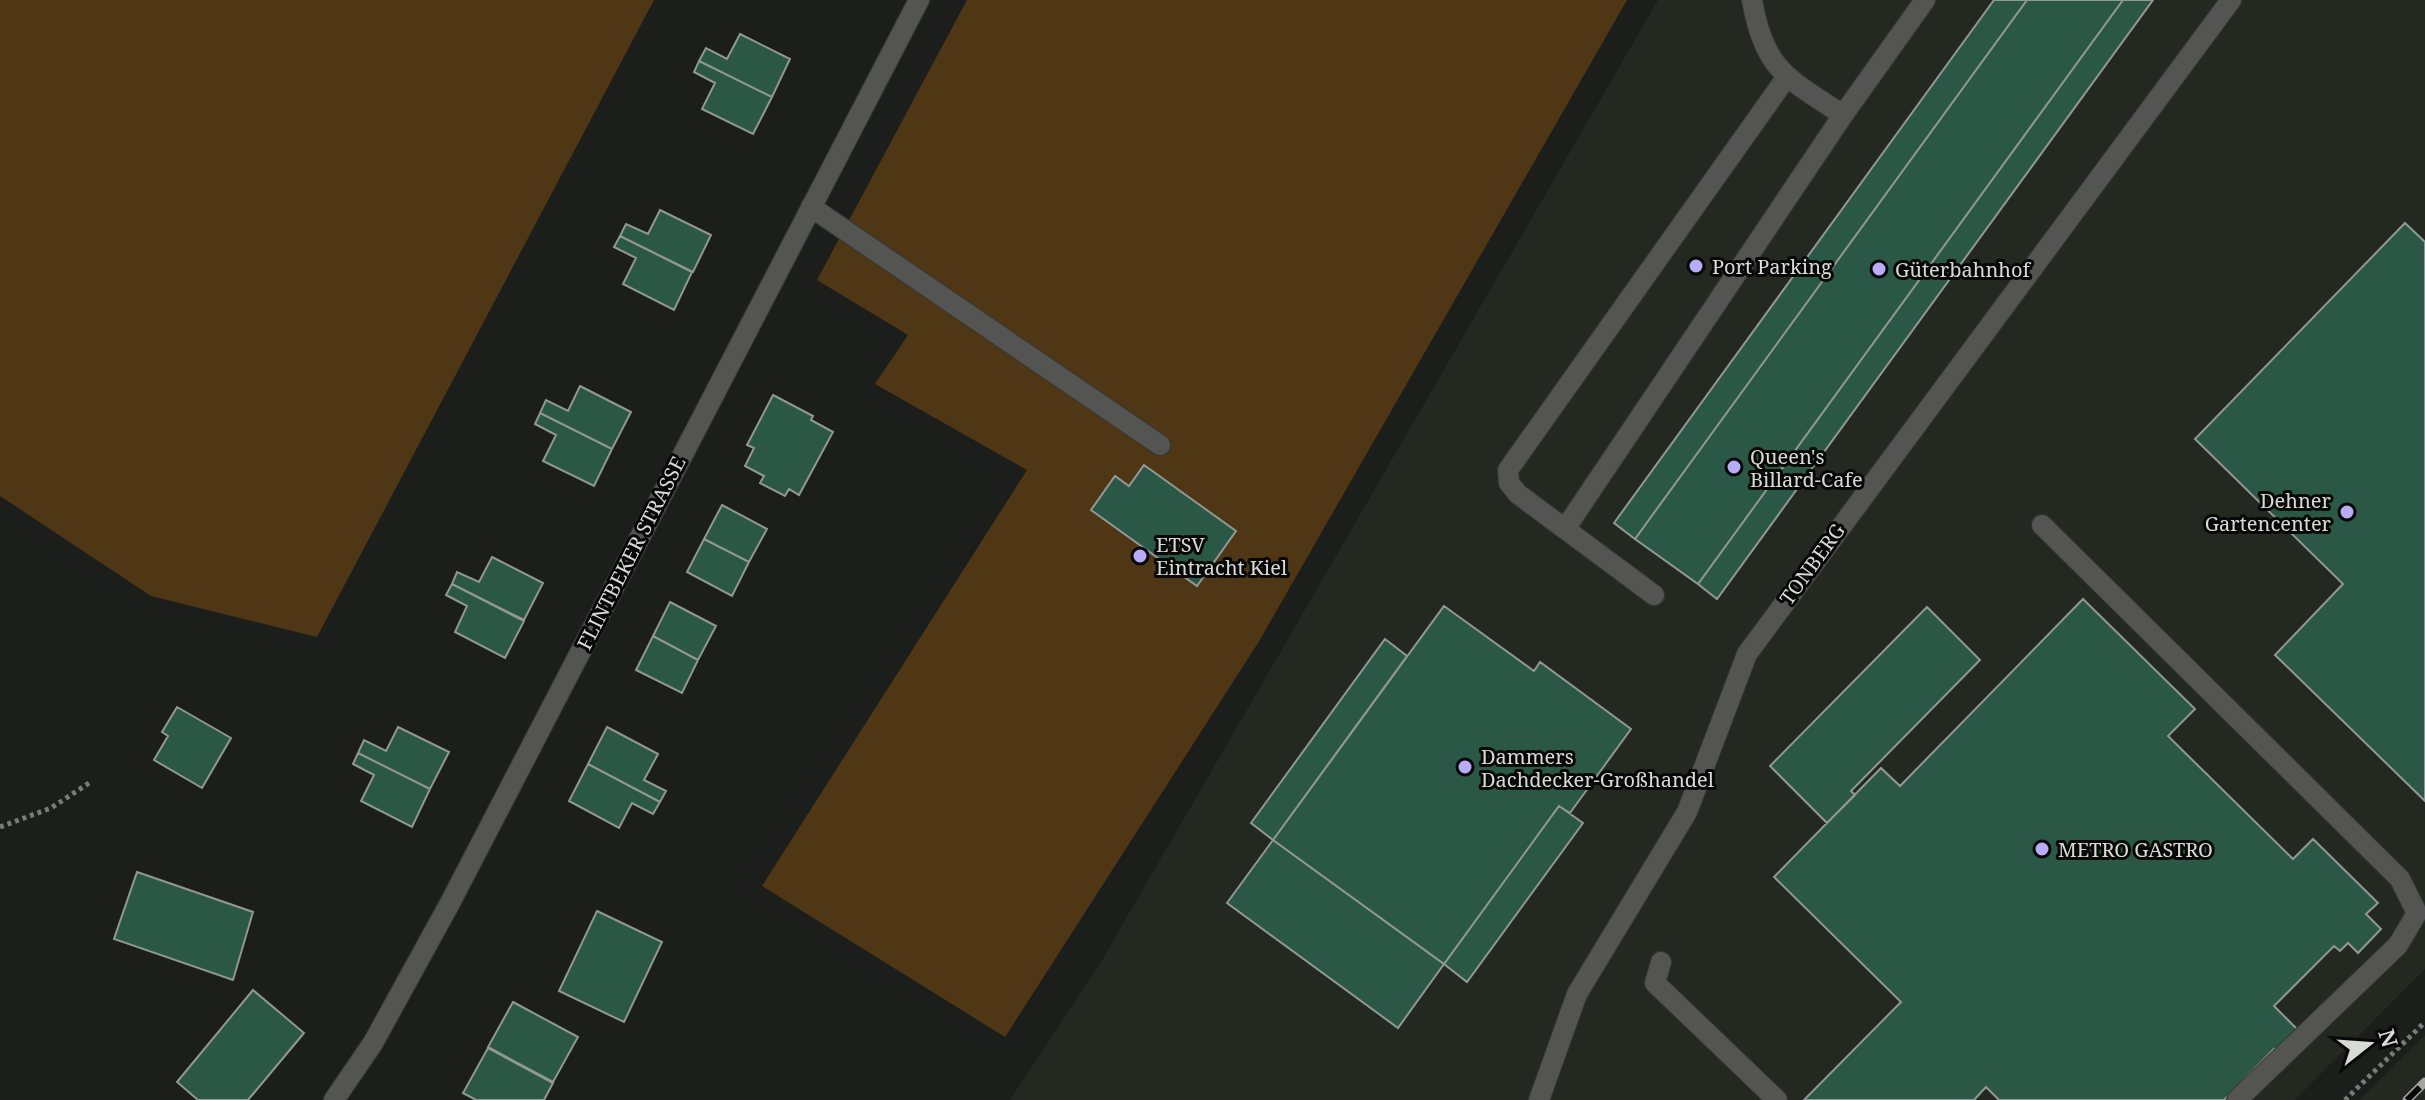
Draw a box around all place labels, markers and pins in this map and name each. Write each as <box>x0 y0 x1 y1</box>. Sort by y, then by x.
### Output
place label: Port Parking <box>1712 253 1832 280</box>
place label: Güterbahnhof <box>1895 256 2032 283</box>
marker: Port Parking <box>1687 257 1705 275</box>
marker: Güterbahnhof <box>1870 260 1888 278</box>
place label: Queen's Billard-Cafe <box>1750 443 1863 493</box>
marker: Queen's Billard-Cafe <box>1725 458 1743 476</box>
place label: Dehner Gartencenter <box>2205 487 2332 537</box>
marker: Dehner Gartencenter <box>2338 503 2356 521</box>
place label: ETSV Eintracht Kiel <box>1156 531 1287 581</box>
marker: ETSV Eintracht Kiel <box>1131 547 1149 565</box>
place label: Dammers Dachdecker-Großhandel <box>1481 743 1714 793</box>
marker: Dammers Dachdecker-Großhandel <box>1456 758 1474 776</box>
place label: METRO GASTRO <box>2058 836 2213 863</box>
marker: METRO GASTRO <box>2033 840 2051 858</box>

